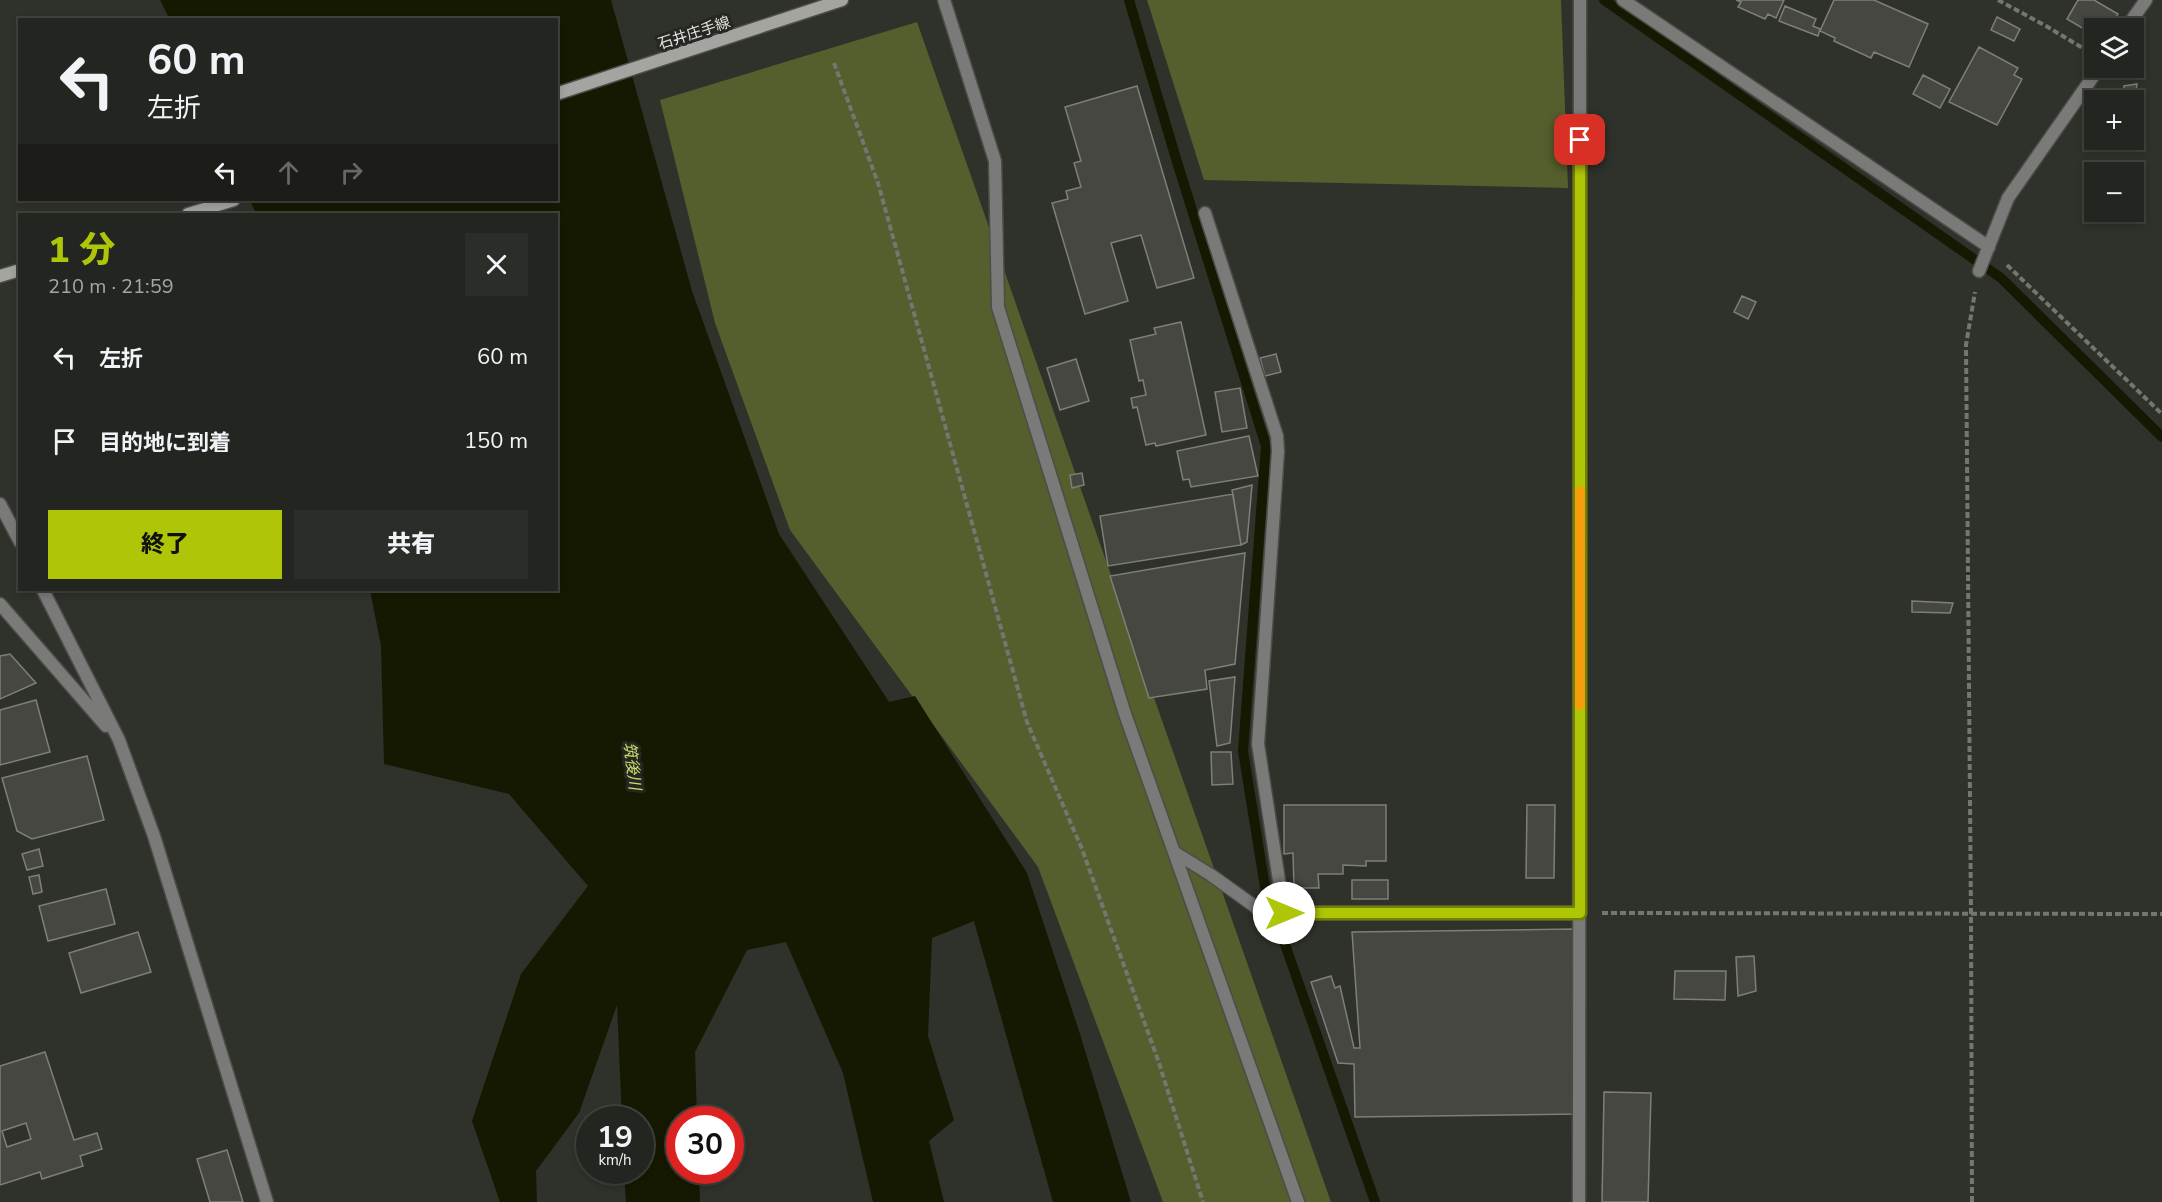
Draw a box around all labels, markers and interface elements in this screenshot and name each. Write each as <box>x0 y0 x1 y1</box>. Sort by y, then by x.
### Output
street label: 石井庄手線 <box>655 12 733 54</box>
map controls <box>2084 18 2144 222</box>
button: layers <box>2084 18 2144 78</box>
text: 60 m <box>147 32 246 89</box>
icon: left <box>48 42 126 120</box>
text: 左折 <box>147 90 201 127</box>
button: + <box>2084 90 2144 150</box>
pin <box>1554 114 1605 165</box>
icon: arrive <box>1563 123 1596 156</box>
icon: left <box>209 156 242 189</box>
icon: ahead <box>272 156 305 189</box>
icon: right <box>335 156 368 189</box>
button: − <box>2084 162 2144 222</box>
text: 1 分 <box>48 226 116 275</box>
button: close <box>465 233 528 296</box>
text: 210 m · 21:59 <box>48 273 174 300</box>
icon: left <box>48 341 81 374</box>
text: 60 m <box>477 342 528 372</box>
text: 左折 <box>99 344 143 374</box>
icon: arrive <box>48 425 81 458</box>
text: 150 m <box>464 426 528 456</box>
text: 目的地に到着 <box>99 428 231 458</box>
button: 終了 <box>48 510 282 579</box>
button: 共有 <box>294 510 528 579</box>
water label: 筑後川 <box>618 741 646 793</box>
position arrow <box>1252 881 1316 945</box>
speed limit sign: 30 <box>666 1106 744 1184</box>
text: 19 <box>597 1117 633 1158</box>
text: km/h <box>598 1150 632 1170</box>

